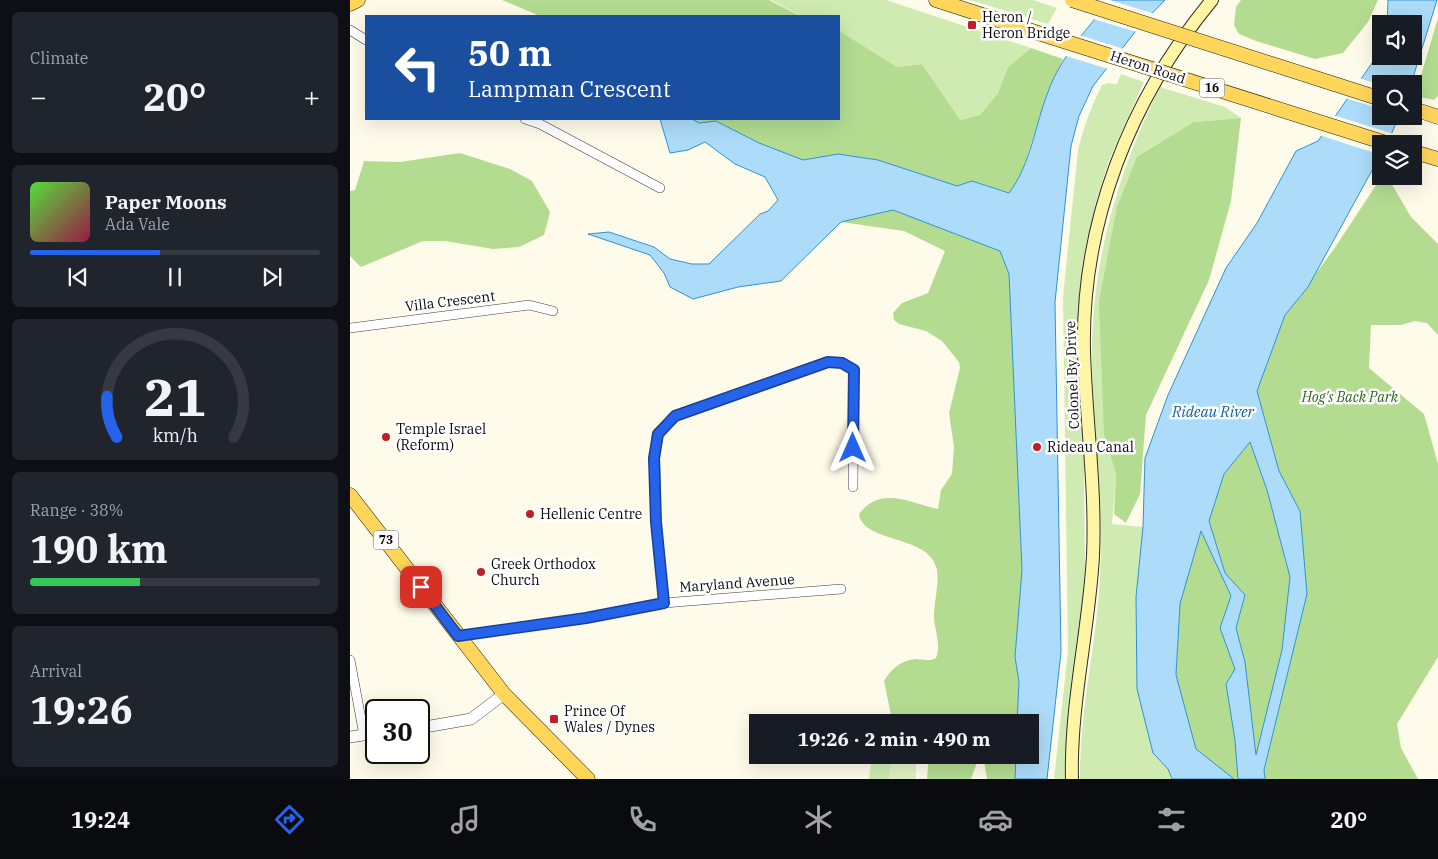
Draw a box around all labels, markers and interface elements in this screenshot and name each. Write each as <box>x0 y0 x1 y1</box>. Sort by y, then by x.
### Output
place label: Heron / Heron Bridge <box>982 8 1070 42</box>
map controls <box>1372 15 1422 185</box>
button: sound <box>1372 15 1422 65</box>
marker: Heron / Heron Bridge <box>966 19 978 31</box>
text: 50 m <box>468 30 552 76</box>
icon: left <box>385 35 450 100</box>
street label: Heron Road <box>1108 46 1188 88</box>
text: Climate <box>30 48 88 68</box>
text: 20° <box>143 72 207 121</box>
text: Lampman Crescent <box>468 74 671 103</box>
button: search <box>1372 75 1422 125</box>
text: − <box>30 78 47 115</box>
text: + <box>303 78 320 115</box>
road number: 16 <box>1200 78 1224 98</box>
button: layers <box>1372 135 1422 185</box>
text: Paper Moons <box>105 190 227 214</box>
text: Ada Vale <box>105 214 170 234</box>
icon: previous <box>64 263 92 291</box>
icon: pause <box>161 263 189 291</box>
icon: next <box>258 263 286 291</box>
street label: Villa Crescent <box>404 287 496 315</box>
street label: Colonel By Drive <box>1061 321 1083 429</box>
text: 21 <box>144 363 206 430</box>
park label: Hog's Back Park <box>1301 388 1399 406</box>
water label: Rideau River <box>1171 402 1255 421</box>
place label: Temple Israel (Reform) <box>396 420 486 454</box>
position arrow <box>826 421 878 473</box>
text: km/h <box>152 424 198 447</box>
marker: Temple Israel (Reform) <box>380 431 392 443</box>
place label: Rideau Canal <box>1047 438 1134 456</box>
marker: Rideau Canal <box>1031 441 1043 453</box>
text: Range · 38% <box>30 500 123 520</box>
place label: Hellenic Centre <box>540 505 642 523</box>
marker: Hellenic Centre <box>524 508 536 520</box>
text: 190 km <box>30 524 168 573</box>
road number: 73 <box>374 530 398 550</box>
place label: Greek Orthodox Church <box>491 555 596 589</box>
pin <box>400 566 442 608</box>
marker: Greek Orthodox Church <box>475 566 487 578</box>
street label: Maryland Avenue <box>679 570 795 596</box>
icon: arrive <box>407 573 435 601</box>
text: Arrival <box>30 661 82 681</box>
text: 19:26 <box>30 685 133 734</box>
speed limit sign: 30 <box>365 699 430 764</box>
place label: Prince Of Wales / Dynes <box>564 702 655 736</box>
marker: Prince Of Wales / Dynes <box>548 713 560 725</box>
text: 19:26 · 2 min · 490 m <box>798 727 990 751</box>
icon: directions <box>272 802 307 837</box>
icon: music <box>448 802 483 837</box>
icon: phone <box>625 802 660 837</box>
icon: climate <box>801 802 836 837</box>
icon: car <box>978 802 1013 837</box>
icon: filters <box>1154 802 1189 837</box>
text: 19:24 <box>71 805 130 834</box>
text: 20° <box>1330 805 1367 834</box>

